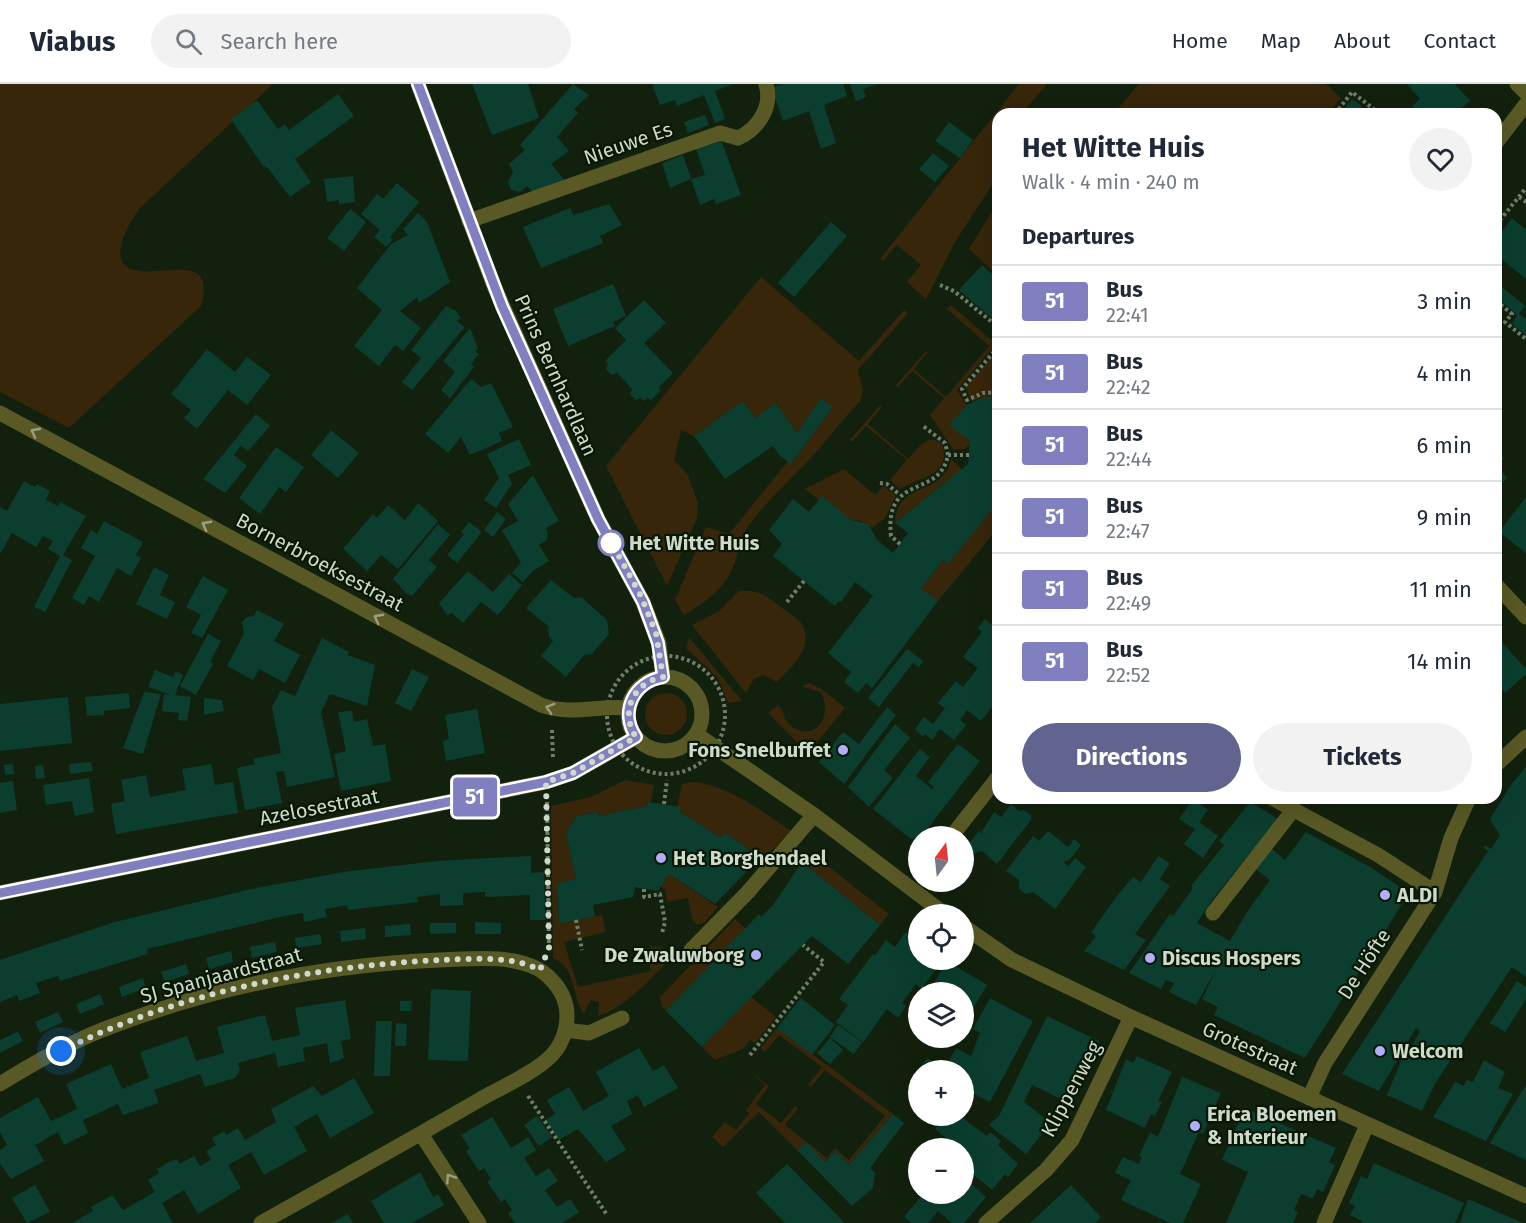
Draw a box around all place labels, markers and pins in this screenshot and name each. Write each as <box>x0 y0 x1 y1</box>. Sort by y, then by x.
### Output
marker: Het Witte Huis <box>598 530 624 556</box>
place label: Het Witte Huis <box>629 531 760 555</box>
place label: Fons Snelbuffet <box>688 738 831 762</box>
marker: Fons Snelbuffet <box>836 743 850 757</box>
place label: Het Borghendael <box>673 846 827 870</box>
marker: Het Borghendael <box>654 851 668 865</box>
place label: ALDI <box>1396 883 1438 907</box>
marker: ALDI <box>1378 888 1392 902</box>
place label: De Zwaluwborg <box>604 943 745 967</box>
place label: Discus Hospers <box>1162 946 1301 970</box>
marker: De Zwaluwborg <box>749 948 763 962</box>
marker: Discus Hospers <box>1143 951 1157 965</box>
place label: Welcom <box>1392 1039 1463 1063</box>
marker: Welcom <box>1373 1044 1387 1058</box>
place label: Erica Bloemen & Interieur <box>1207 1102 1336 1149</box>
marker: Erica Bloemen & Interieur <box>1188 1119 1202 1133</box>

